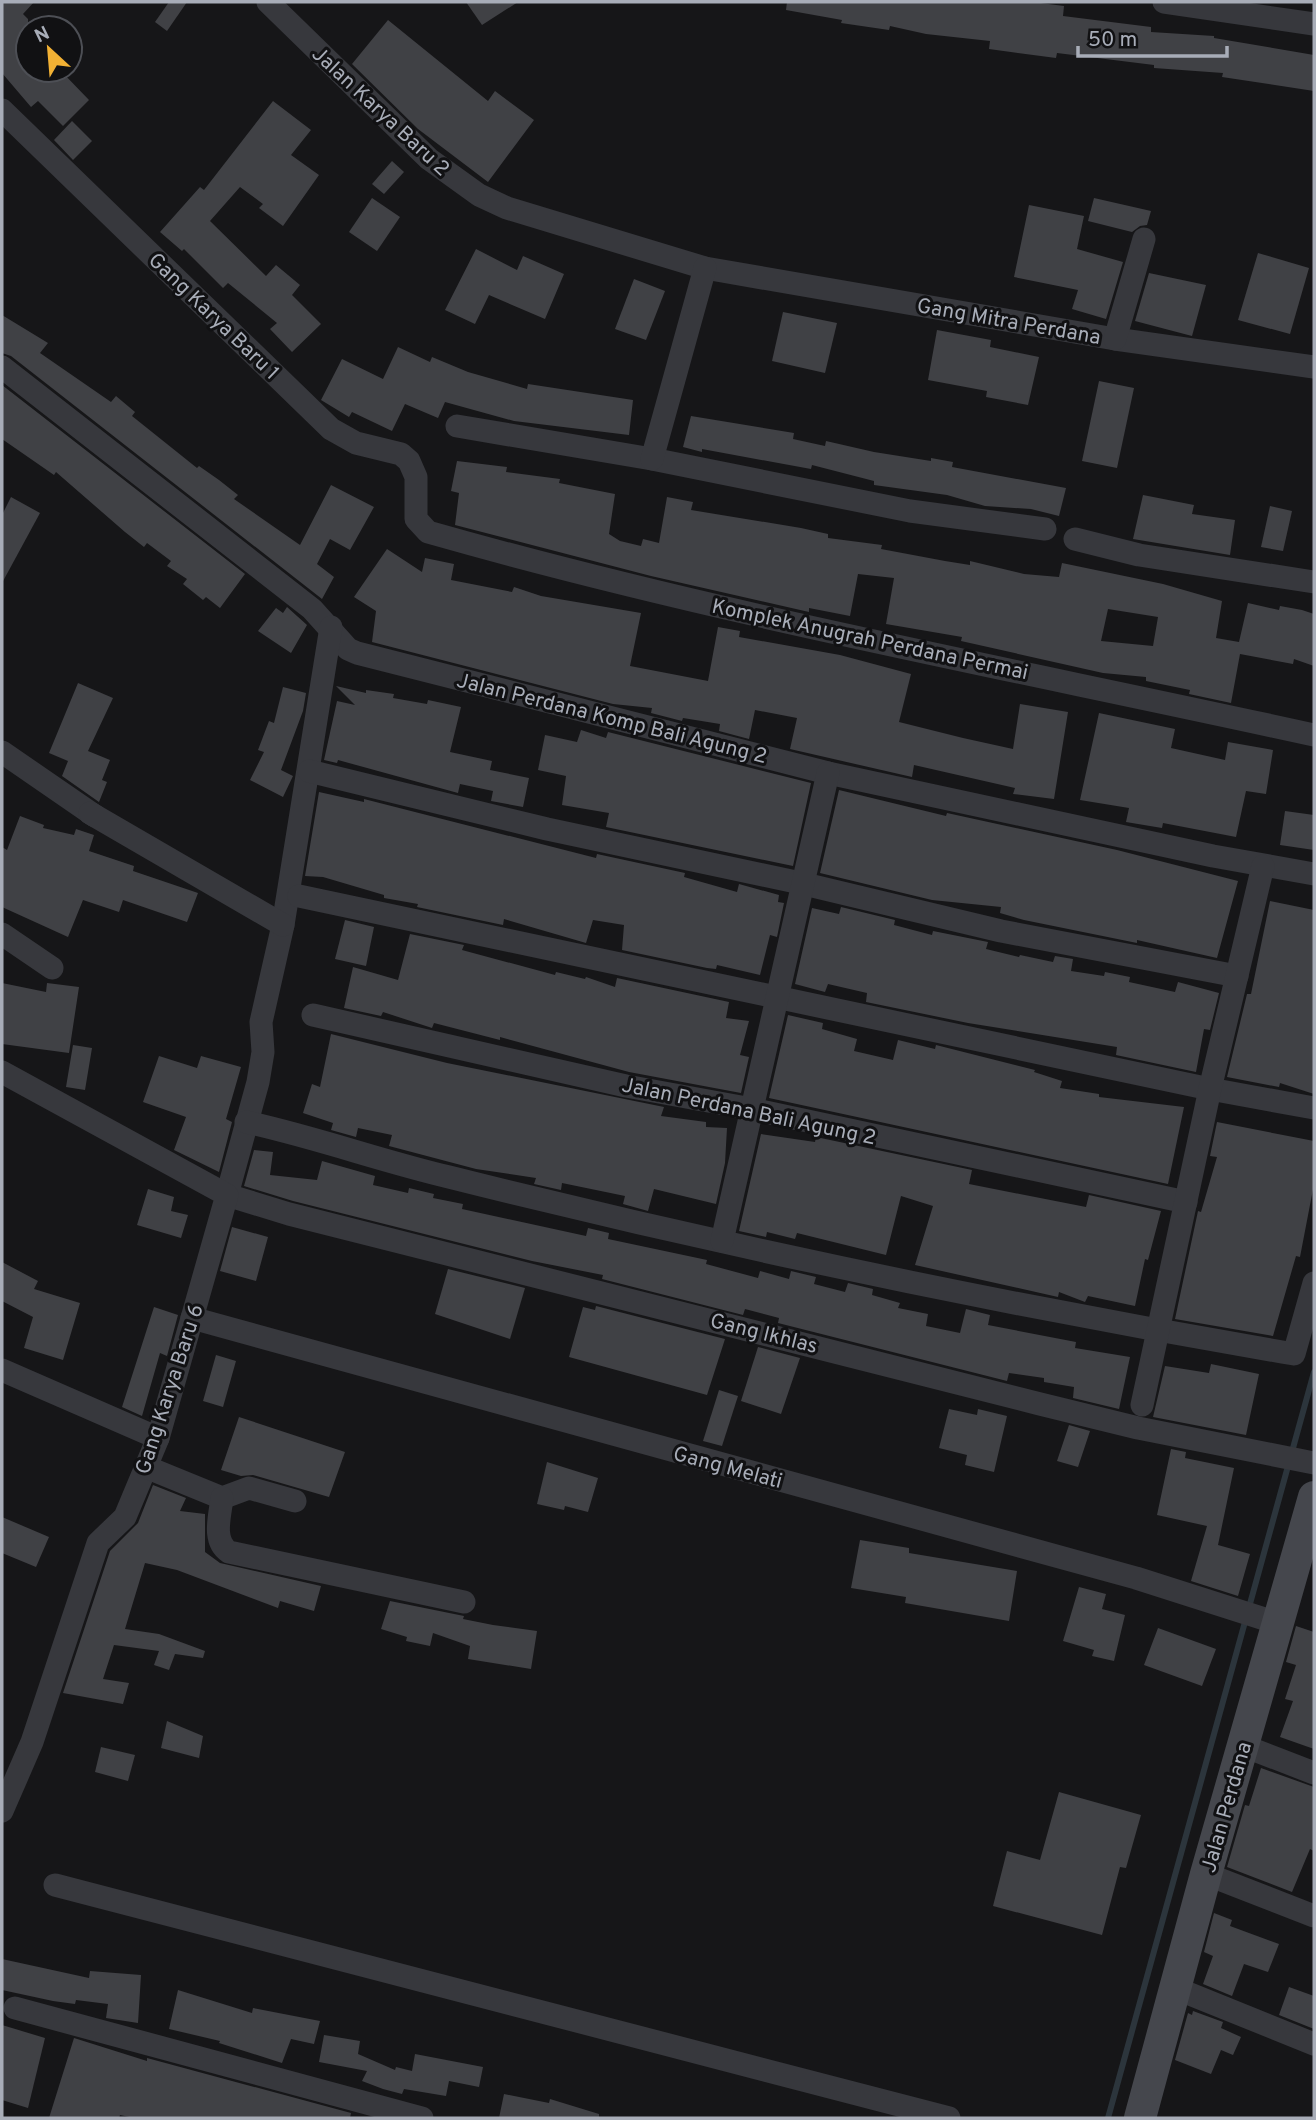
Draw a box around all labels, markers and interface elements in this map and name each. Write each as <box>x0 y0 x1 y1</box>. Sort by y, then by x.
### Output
north arrow <box>14 14 84 84</box>
scale bar <box>1078 14 1227 58</box>
text: N <box>31 22 54 49</box>
text: 50 m <box>1088 27 1137 54</box>
street label: Jalan Karya Baru 2 <box>305 41 455 183</box>
street label: Gang Karya Baru 1 <box>142 247 284 387</box>
street label: Gang Mitra Perdana <box>915 293 1103 352</box>
street label: Komplek Anugrah Perdana Permai <box>709 594 1030 687</box>
street label: Jalan Perdana Komp Bali Agung 2 <box>454 668 770 771</box>
street label: Jalan Perdana Bali Agung 2 <box>619 1072 878 1153</box>
street label: Gang Karya Baru 6 <box>130 1301 211 1478</box>
street label: Gang Ikhlas <box>707 1308 820 1361</box>
street label: Gang Melati <box>670 1441 785 1496</box>
street label: Jalan Perdana <box>1196 1739 1259 1876</box>

